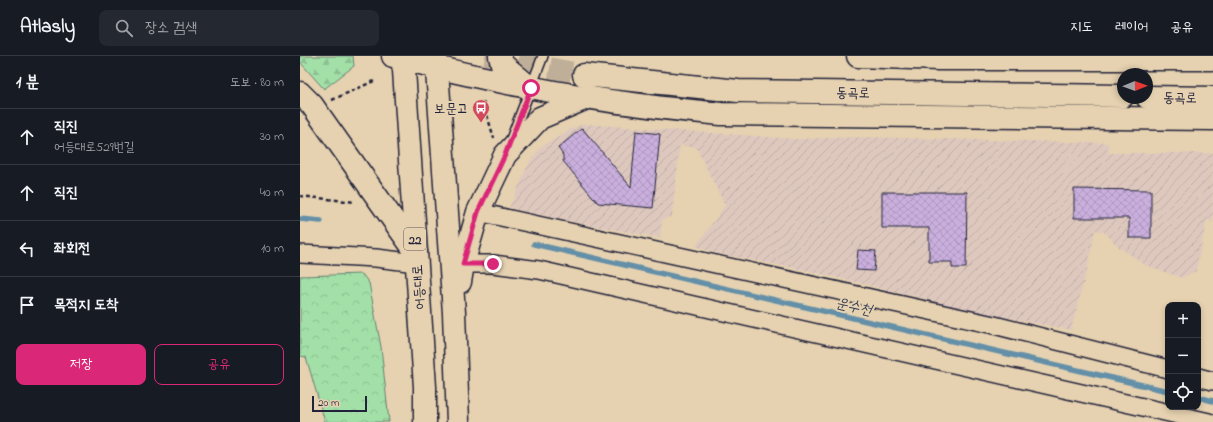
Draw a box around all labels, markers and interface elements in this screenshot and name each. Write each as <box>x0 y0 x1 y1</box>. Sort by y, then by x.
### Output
search box <box>99 10 379 46</box>
text: Atlasly <box>20 14 75 41</box>
icon: search <box>113 17 135 39</box>
text: 장소 검색 <box>145 17 197 39</box>
text: 지도 <box>1070 17 1093 38</box>
text: 레이어 <box>1115 17 1148 38</box>
text: 공유 <box>1170 17 1193 38</box>
north arrow <box>1117 68 1153 104</box>
text: 1 분 <box>16 70 39 95</box>
text: 도보 · 80 m <box>230 73 284 92</box>
route start <box>522 79 540 97</box>
street label: 동곡로 <box>836 83 870 104</box>
street label: 동곡로 <box>1163 88 1197 109</box>
bus stop icon: 보문고 <box>471 98 491 123</box>
place label: 보문고 <box>434 99 468 120</box>
text: 직진 <box>54 116 78 138</box>
icon: ahead <box>16 126 38 148</box>
text: 30 m <box>260 127 284 146</box>
text: 어등대로529번길 <box>54 138 135 157</box>
icon: ahead <box>16 182 38 204</box>
text: 직진 <box>54 182 78 204</box>
text: 40 m <box>260 183 284 202</box>
road number: 22 <box>404 228 426 250</box>
icon: left <box>16 238 38 260</box>
text: 좌회전 <box>54 238 90 260</box>
text: 10 m <box>261 239 284 258</box>
route end <box>484 255 502 273</box>
street label: 어등대로 <box>407 264 432 310</box>
water label: 운수천 <box>834 292 876 322</box>
icon: arrive <box>16 294 38 316</box>
text: 목적지 도착 <box>54 294 118 316</box>
map controls <box>1165 302 1201 410</box>
button: + <box>1165 302 1201 338</box>
button: − <box>1165 338 1201 374</box>
button: 저장 <box>16 344 146 385</box>
button: 공유 <box>154 344 284 385</box>
button: locate <box>1165 374 1201 410</box>
scale bar <box>312 394 367 413</box>
text: 20 m <box>318 395 340 411</box>

